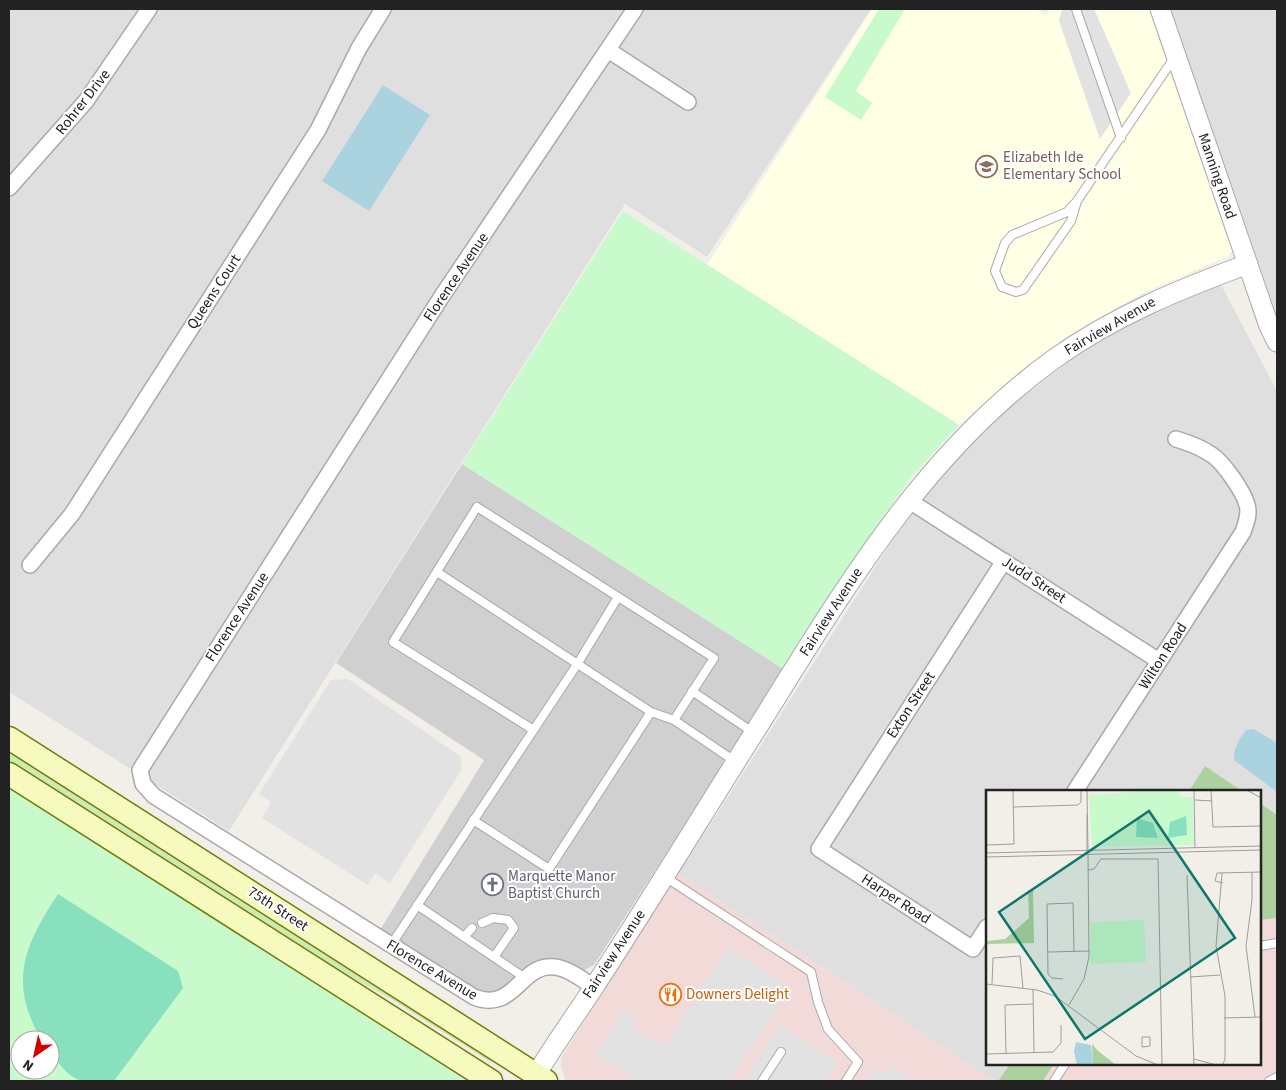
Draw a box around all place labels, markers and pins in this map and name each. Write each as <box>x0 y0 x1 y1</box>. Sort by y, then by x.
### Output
place label: Elizabeth Ide Elementary School <box>1003 147 1121 185</box>
school or university icon: Elizabeth Ide Elementary School <box>975 154 999 178</box>
place label: Marquette Manor Baptist Church <box>508 866 616 904</box>
church icon: Marquette Manor Baptist Church <box>480 873 504 897</box>
restaurant icon: Downers Delight <box>658 982 682 1006</box>
place label: Downers Delight <box>686 984 789 1005</box>

